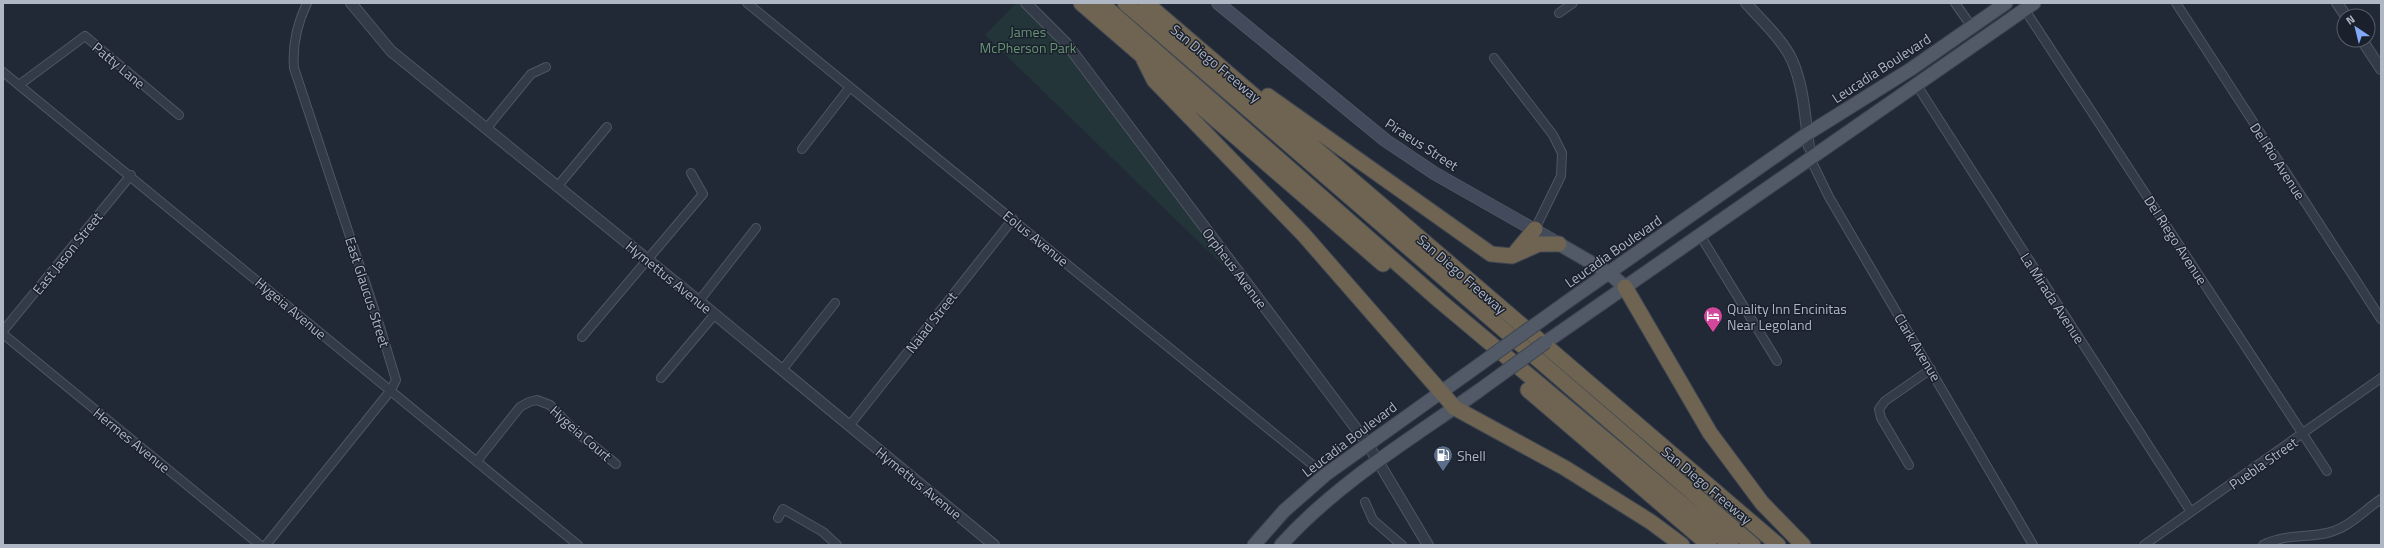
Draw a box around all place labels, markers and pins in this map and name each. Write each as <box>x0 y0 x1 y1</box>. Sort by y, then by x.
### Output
place label: Quality Inn Encinitas Near Legoland <box>1727 298 1847 335</box>
hotel icon: Quality Inn Encinitas Near Legoland <box>1702 305 1724 333</box>
fuel station icon: Shell <box>1432 444 1454 472</box>
place label: Shell <box>1457 445 1486 466</box>

